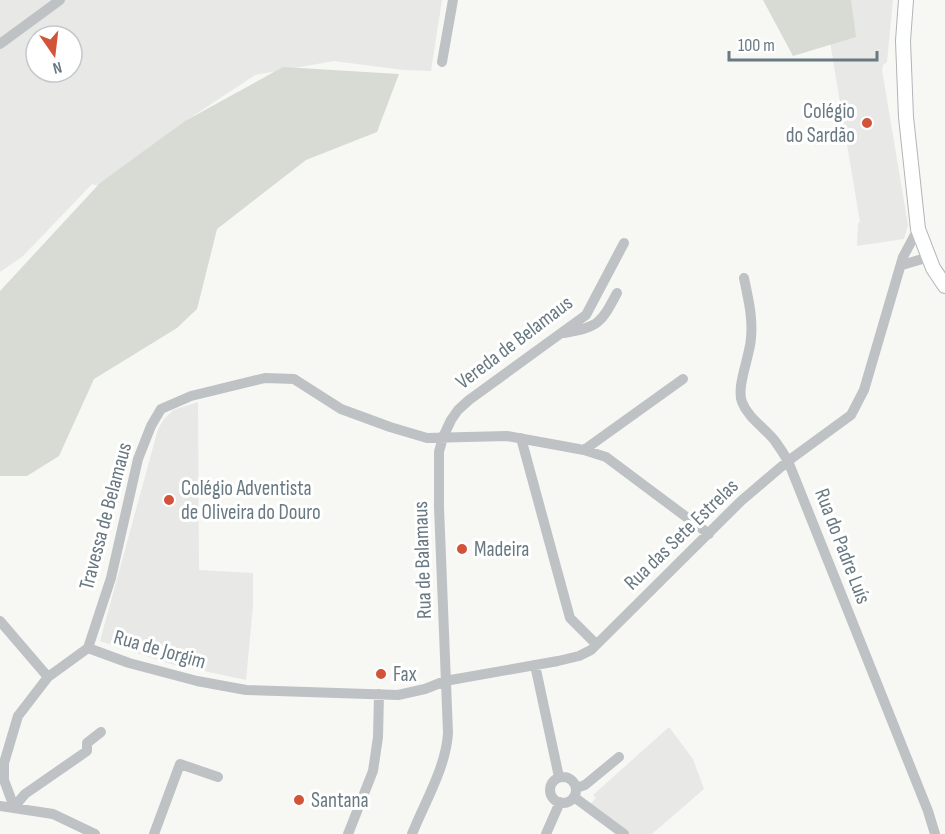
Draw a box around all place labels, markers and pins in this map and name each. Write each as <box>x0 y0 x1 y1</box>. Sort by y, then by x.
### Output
place label: Colégio do Sardão <box>786 99 855 148</box>
marker: Colégio do Sardão <box>860 116 874 130</box>
place label: Colégio Adventista de Oliveira do Douro <box>181 476 321 525</box>
marker: Colégio Adventista de Oliveira do Douro <box>162 493 176 507</box>
place label: Madeira <box>474 537 529 562</box>
marker: Madeira <box>455 542 469 556</box>
place label: Fax <box>393 662 417 687</box>
marker: Fax <box>374 667 388 681</box>
place label: Santana <box>311 788 369 813</box>
marker: Santana <box>292 793 306 807</box>

